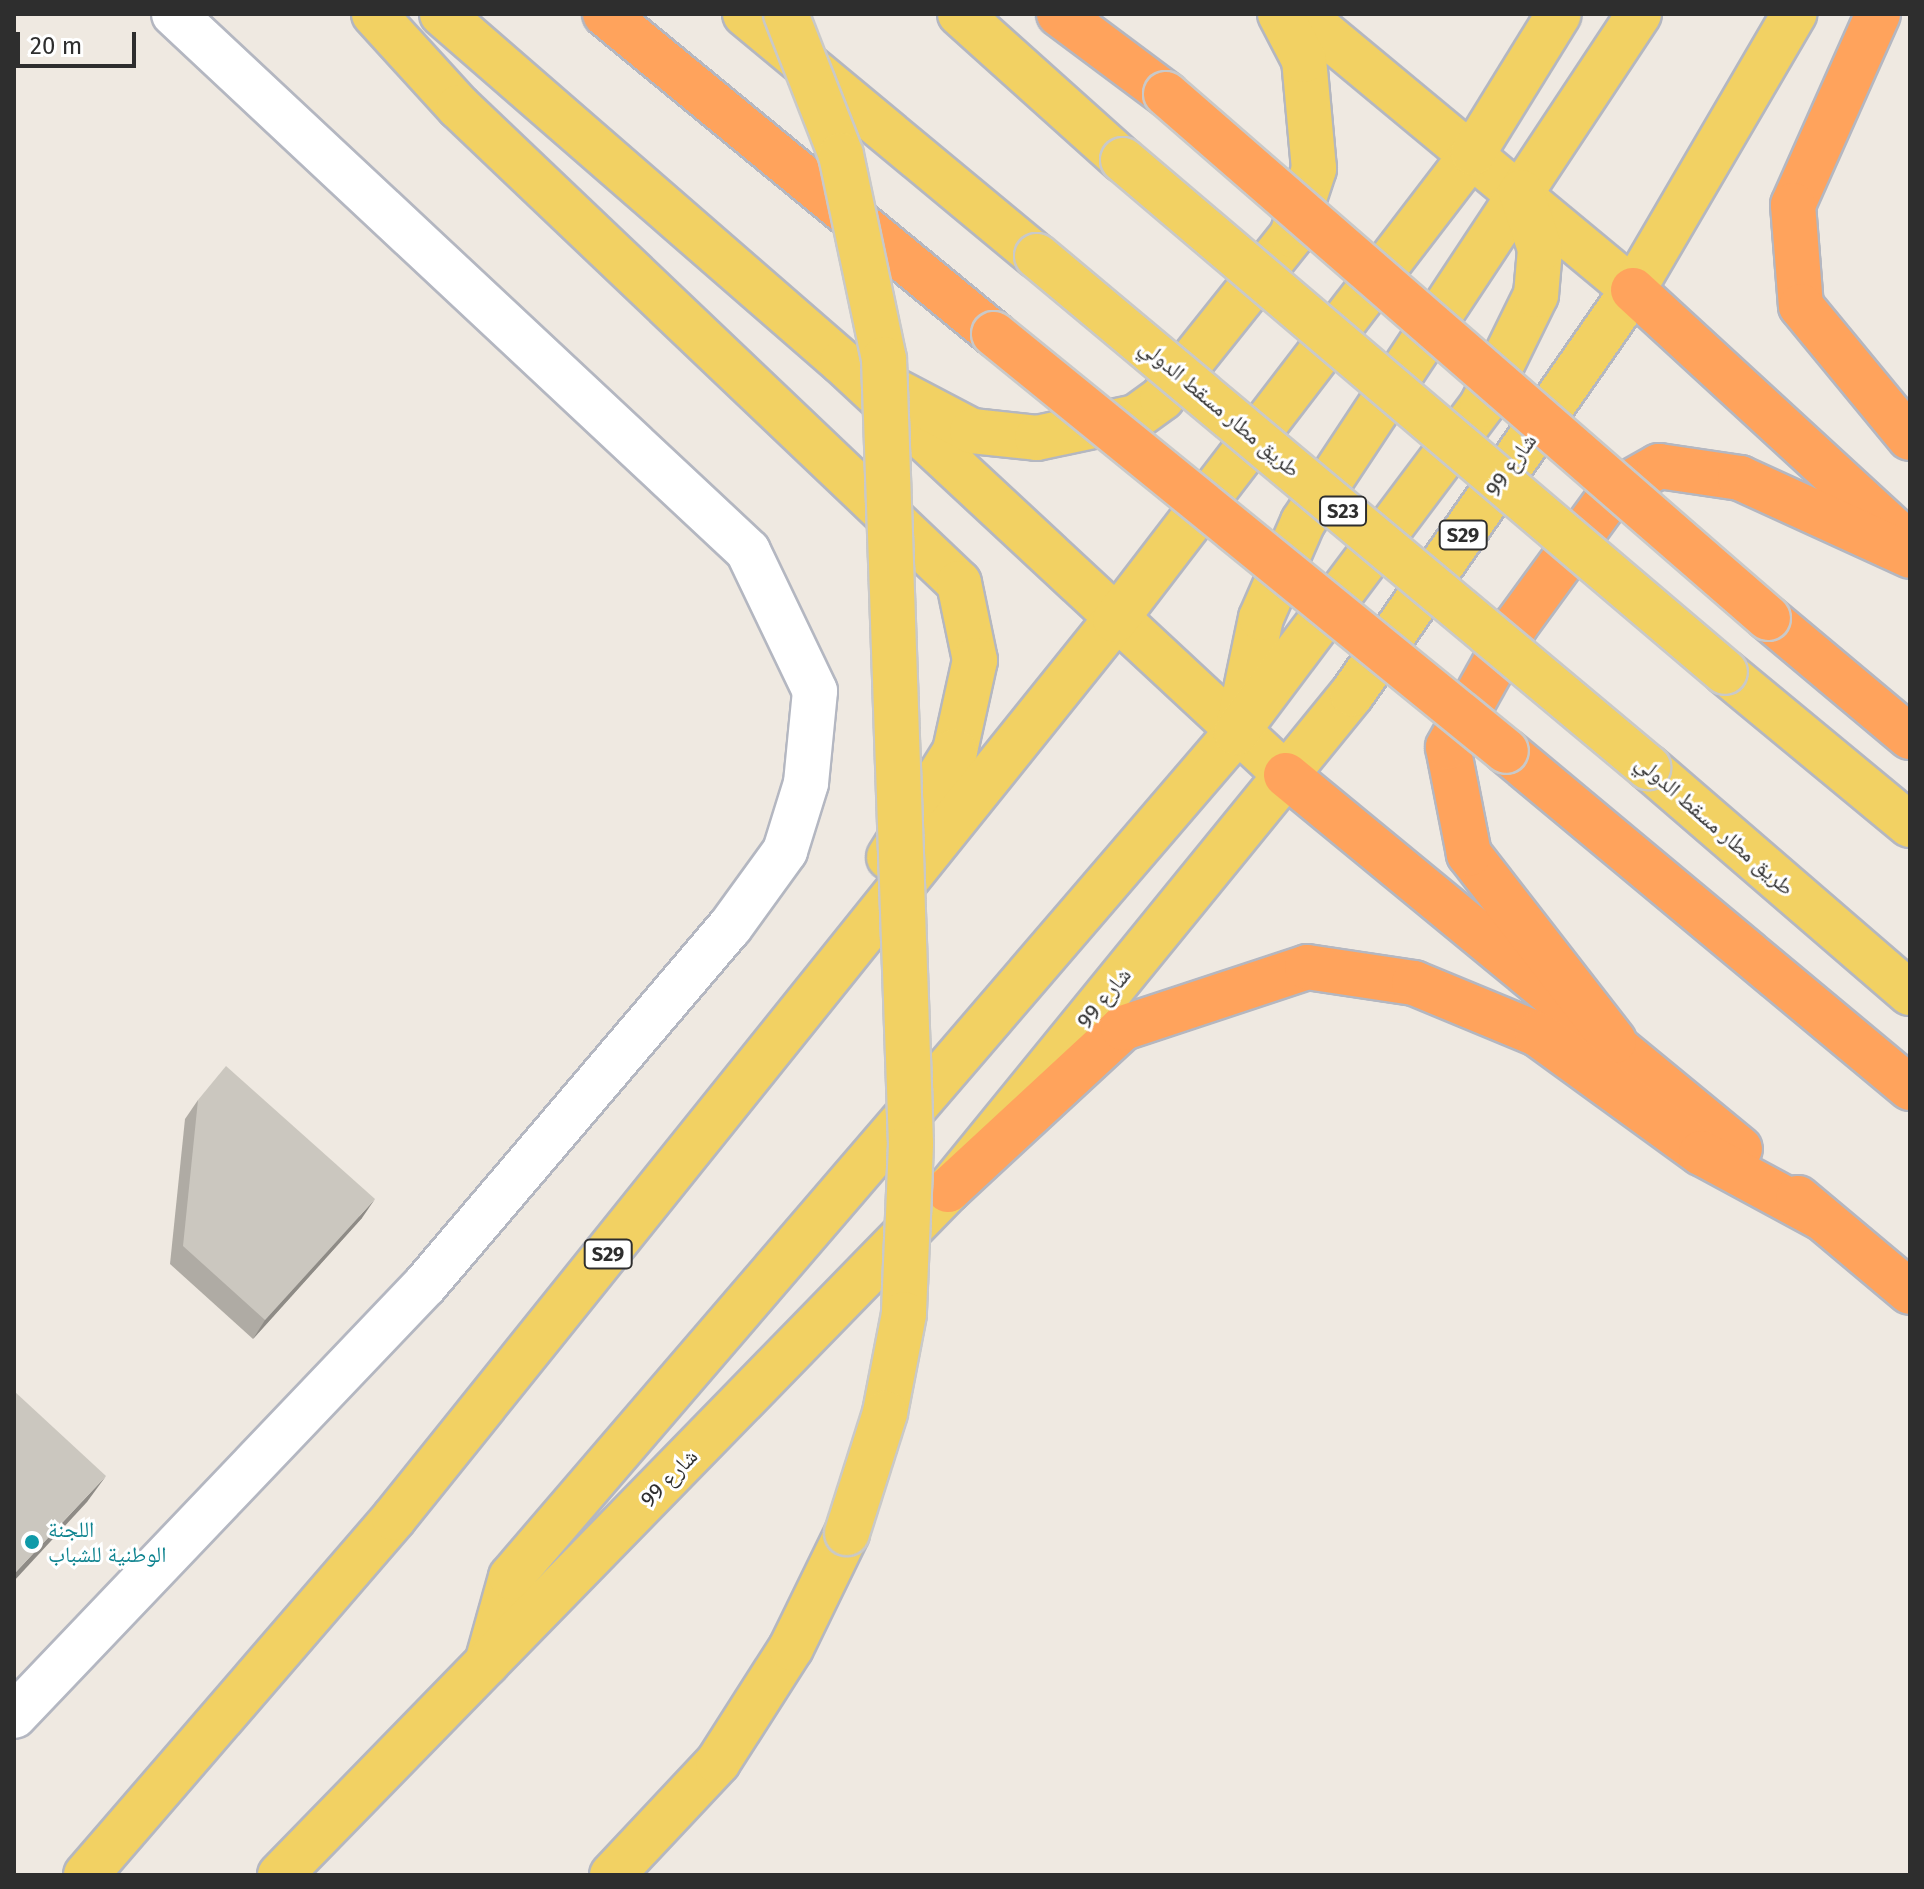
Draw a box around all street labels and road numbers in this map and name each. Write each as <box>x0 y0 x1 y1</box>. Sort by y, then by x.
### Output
street label: طريق مطار مسقط الدولي <box>1134 333 1306 483</box>
street label: 99 شارع <box>1480 428 1542 502</box>
road number: S23 <box>1319 495 1367 527</box>
road number: S29 <box>1437 519 1489 551</box>
street label: طريق مطار مسقط الدولي <box>1630 749 1800 901</box>
street label: 99 شارع <box>1071 962 1137 1034</box>
road number: S29 <box>582 1238 634 1270</box>
street label: 99 شارع <box>635 1443 703 1513</box>

